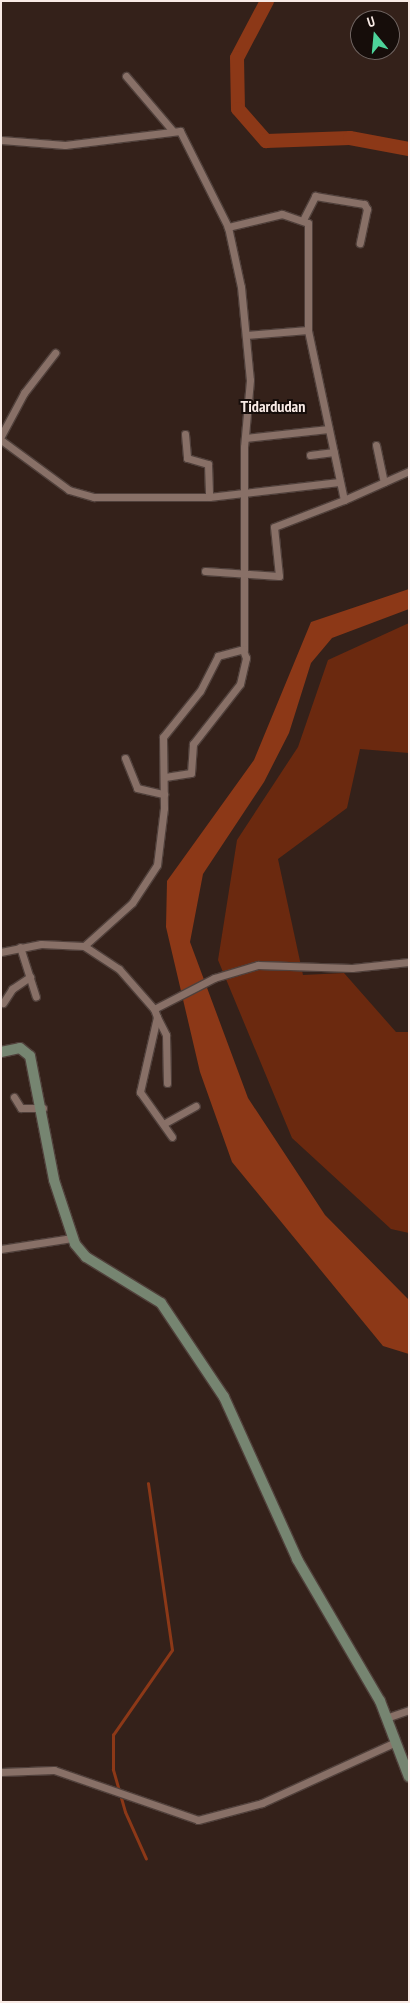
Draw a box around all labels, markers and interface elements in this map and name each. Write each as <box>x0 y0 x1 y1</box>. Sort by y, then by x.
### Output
north arrow <box>350 10 400 60</box>
text: U <box>365 12 377 31</box>
district label: Tidardudan <box>241 396 305 416</box>

